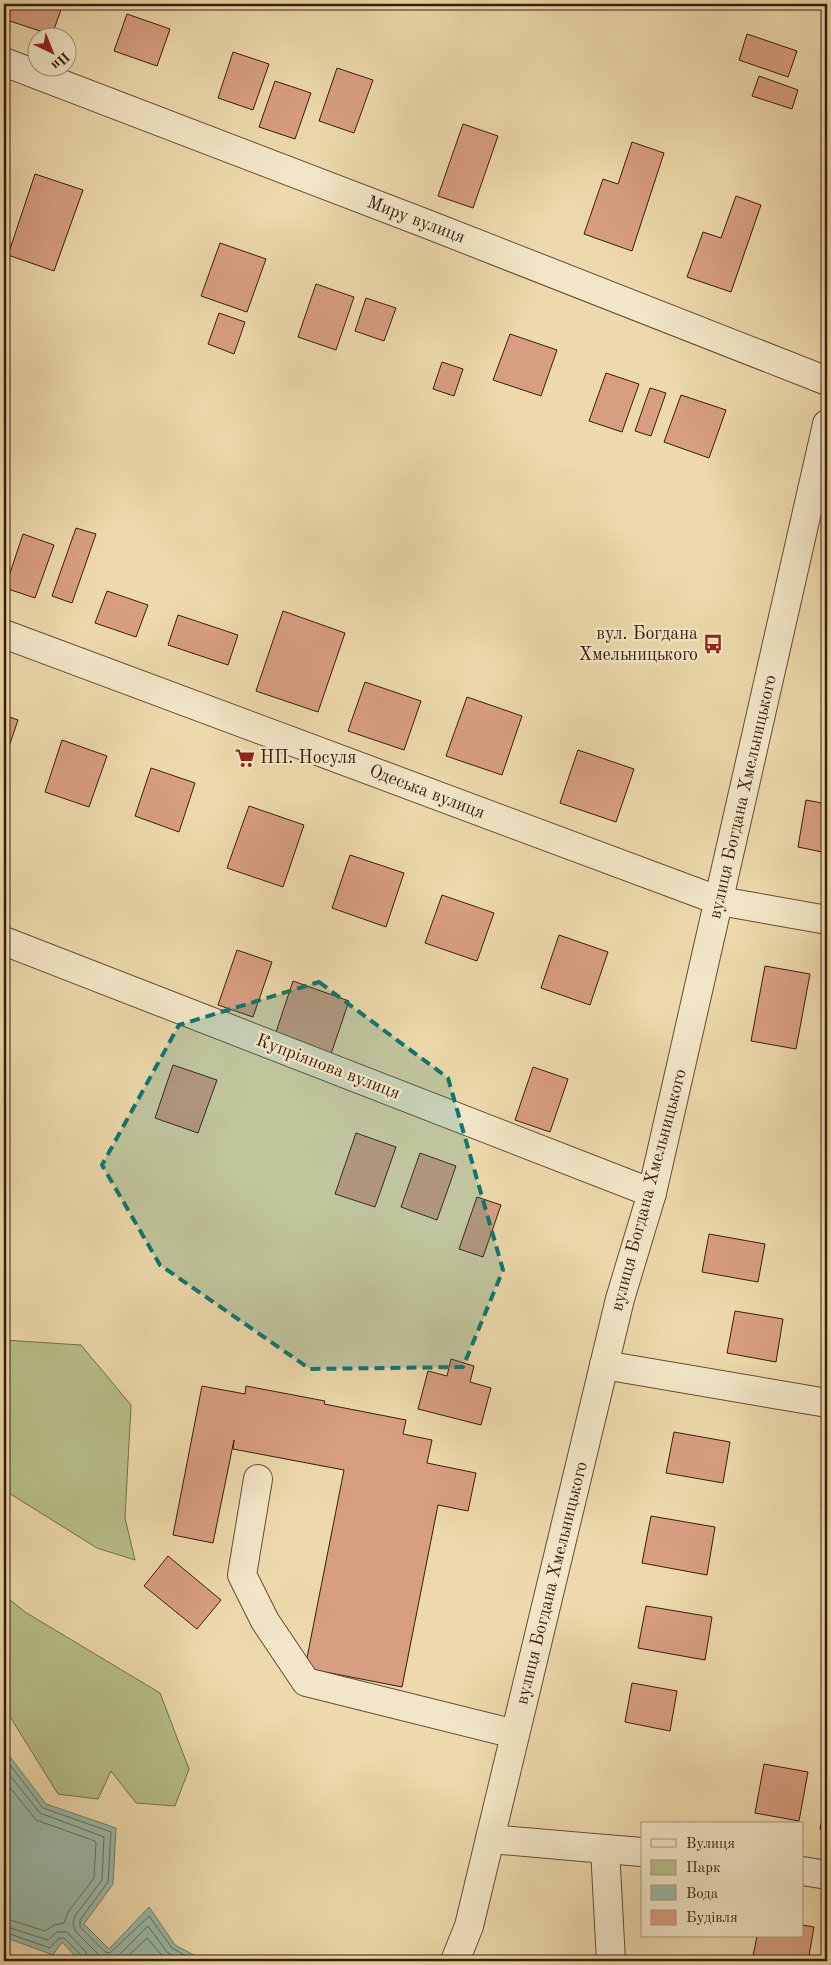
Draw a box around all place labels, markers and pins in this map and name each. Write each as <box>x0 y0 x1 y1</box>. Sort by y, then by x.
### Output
place label: вул. Богдана Хмельницького <box>579 625 698 664</box>
bus stop icon: вул. Богдана Хмельницького <box>702 633 724 655</box>
supermarket icon: НП. Носуля <box>234 747 256 769</box>
place label: НП. Носуля <box>260 749 356 767</box>

